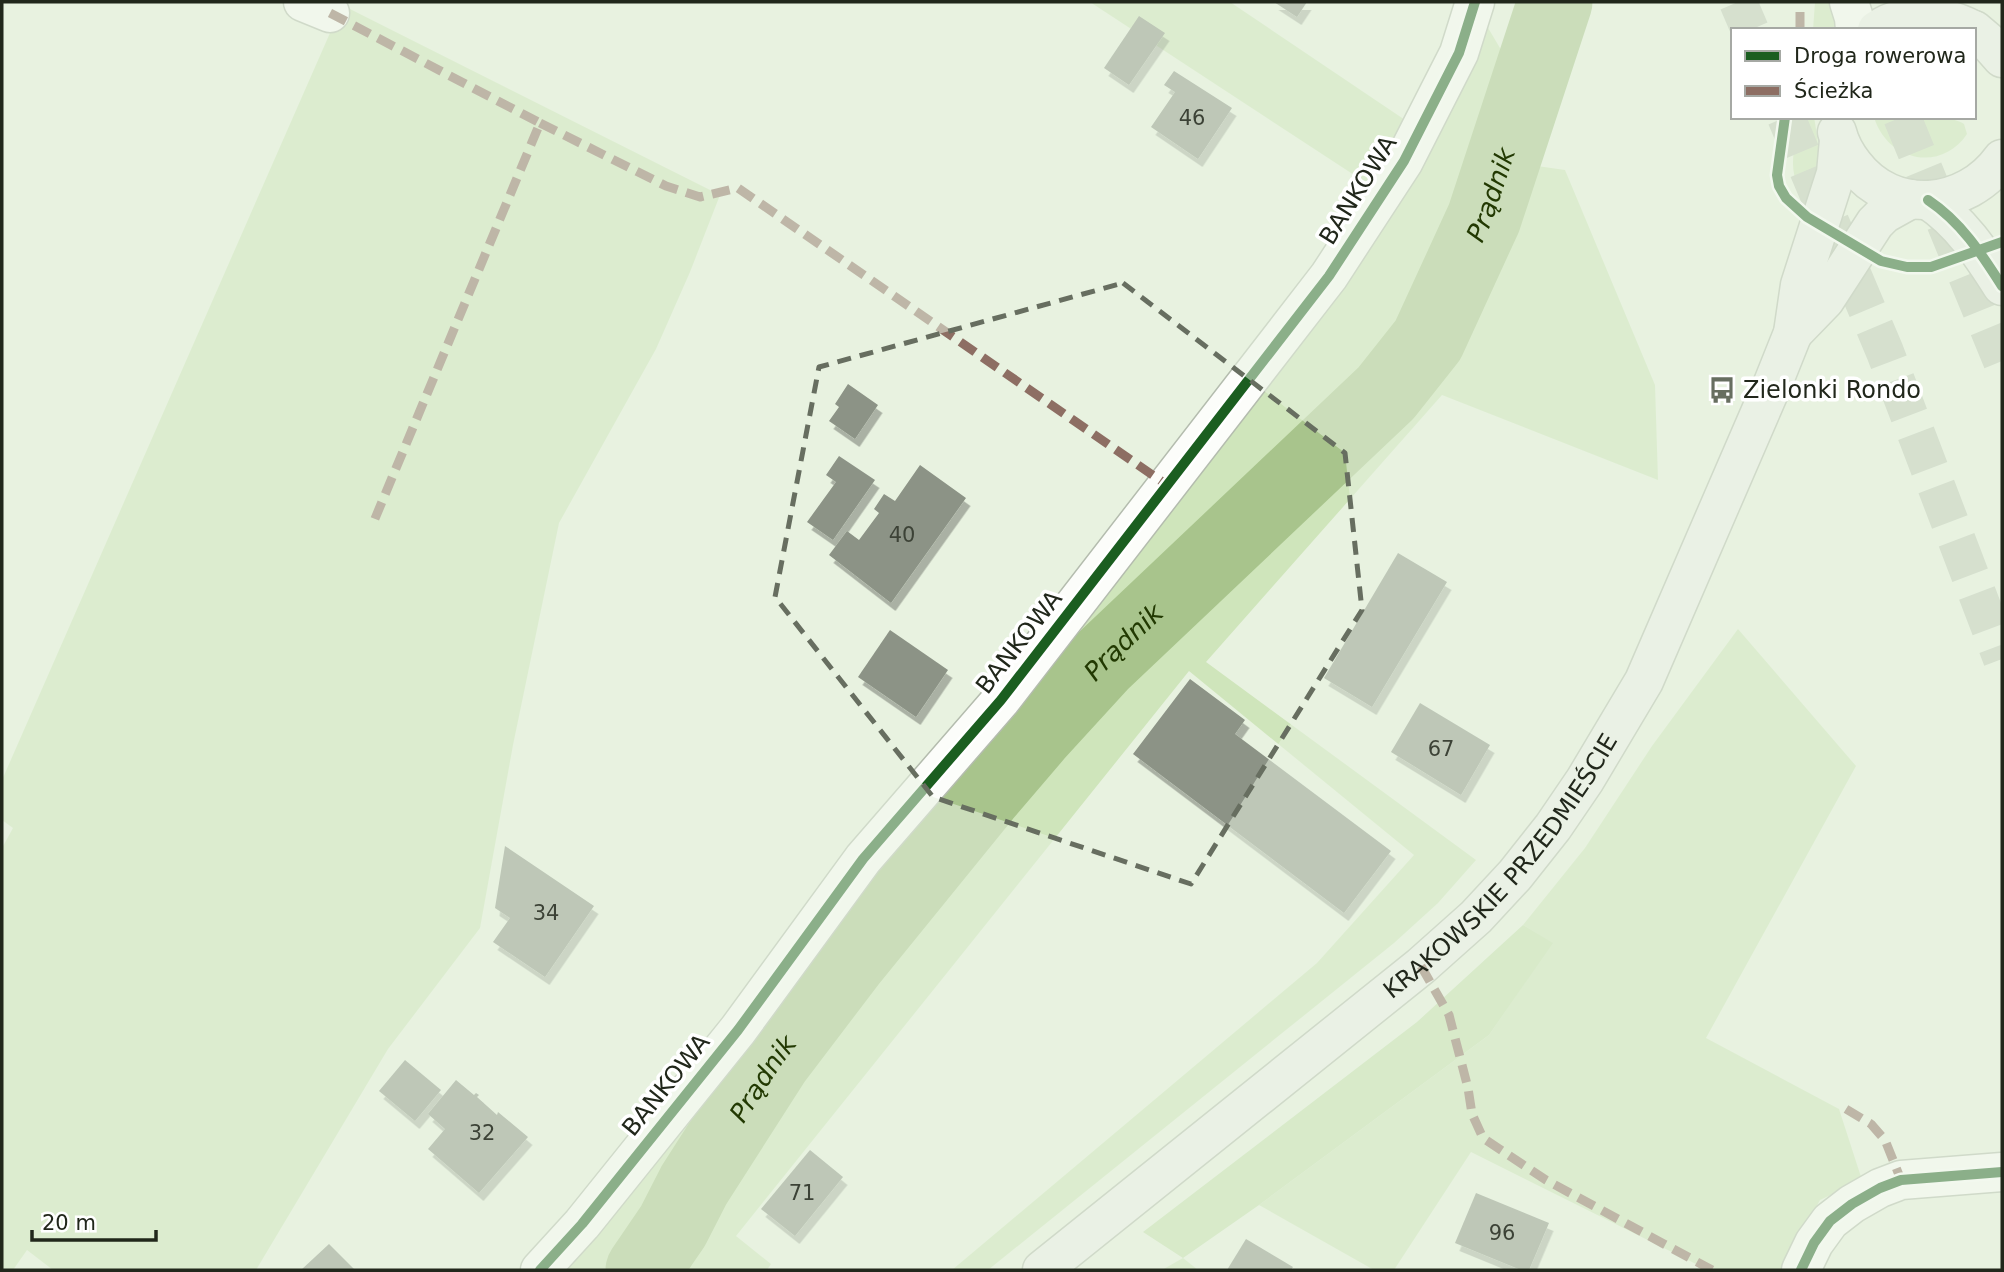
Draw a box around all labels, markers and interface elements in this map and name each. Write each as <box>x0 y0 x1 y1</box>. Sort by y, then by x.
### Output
legend <box>1731 28 1976 119</box>
text: Droga rowerowa <box>1794 44 1966 68</box>
text: Ścieżka <box>1794 78 1873 103</box>
house number: 46 <box>1179 106 1205 130</box>
street label: BANKOWA <box>1314 130 1403 250</box>
water label: Prądnik <box>1460 143 1521 247</box>
bus stop icon: Zielonki Rondo <box>1707 375 1737 405</box>
place label: Zielonki Rondo <box>1743 376 1921 404</box>
house number: 40 <box>889 523 915 547</box>
street label: BANKOWA <box>970 584 1068 699</box>
water label: Prądnik <box>1078 597 1170 687</box>
street label: KRAKOWSKIE PRZEDMIEŚCIE <box>1378 729 1623 1004</box>
house number: 67 <box>1428 737 1454 761</box>
house number: 34 <box>533 901 559 925</box>
street label: BANKOWA <box>616 1028 716 1142</box>
water label: Prądnik <box>723 1029 803 1127</box>
house number: 32 <box>469 1121 495 1145</box>
house number: 71 <box>789 1181 815 1205</box>
scale bar <box>32 1198 156 1242</box>
text: 20 m <box>42 1211 96 1235</box>
house number: 96 <box>1489 1221 1515 1245</box>

